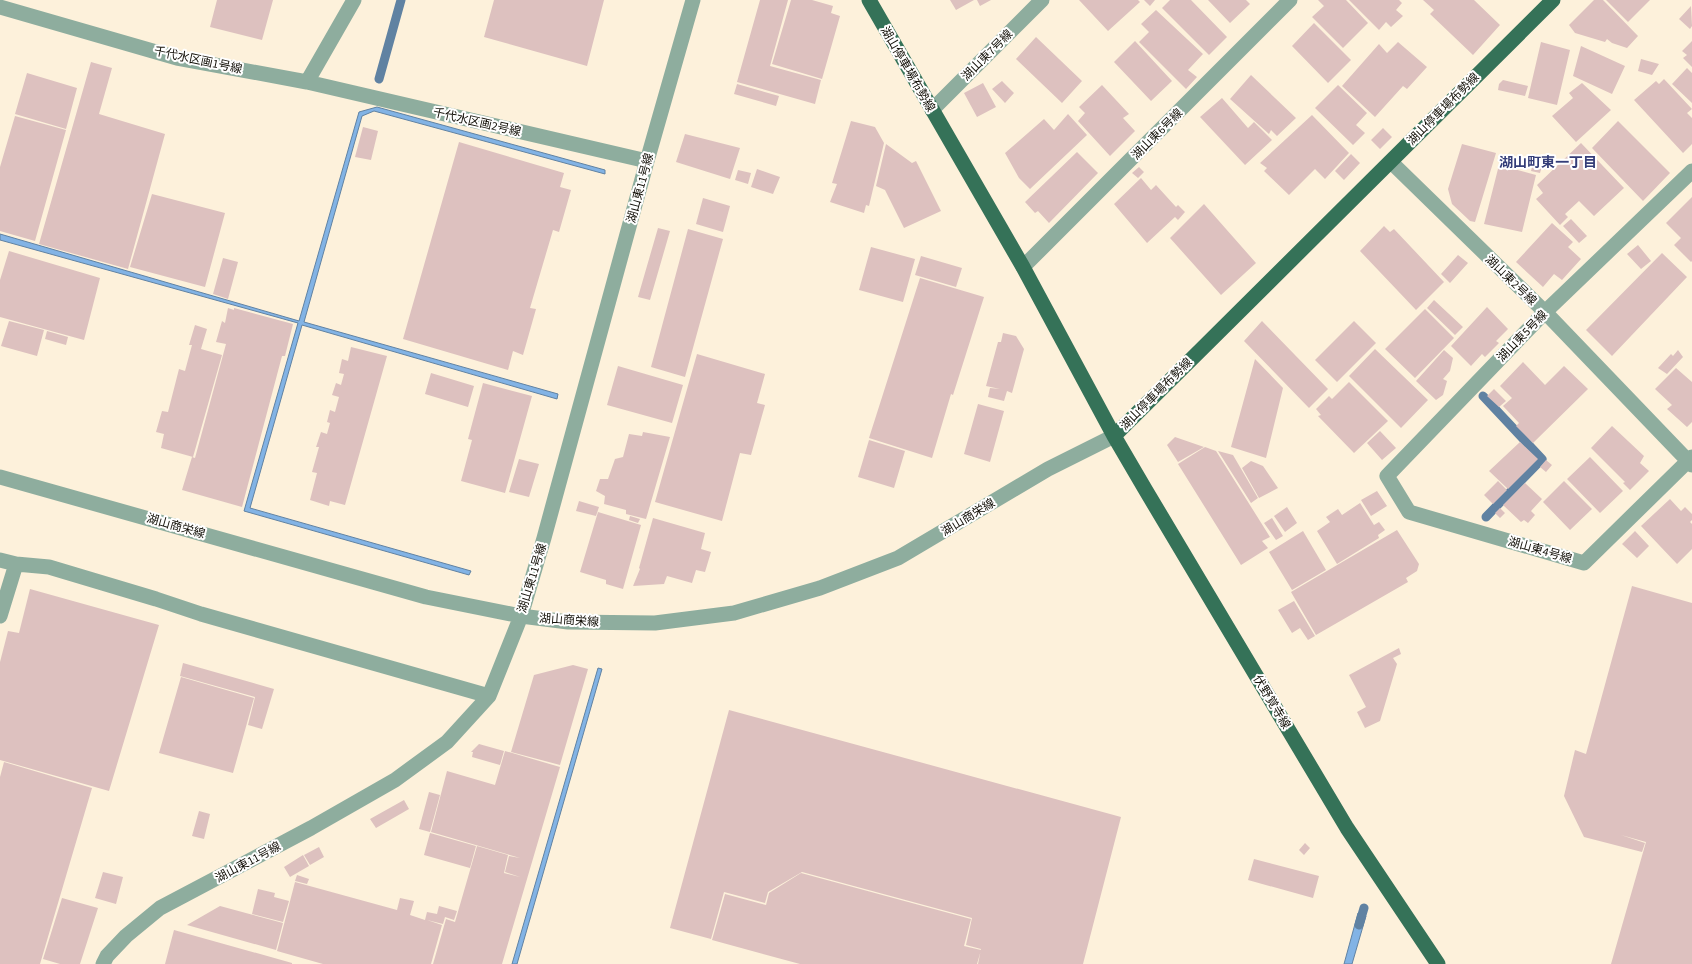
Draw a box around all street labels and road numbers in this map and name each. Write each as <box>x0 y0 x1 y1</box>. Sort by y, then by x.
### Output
street label: 湖山停車場布勢線 <box>876 23 939 115</box>
street label: 湖山東7号線 <box>958 26 1017 85</box>
street label: 千代水区画1号線 <box>152 43 244 78</box>
street label: 湖山停車場布勢線 <box>1403 69 1483 149</box>
street label: 千代水区画2号線 <box>431 104 523 141</box>
street label: 湖山東6号線 <box>1128 105 1187 164</box>
street label: 湖山東11号線 <box>623 151 658 225</box>
street label: 湖山東2号線 <box>1481 251 1540 309</box>
street label: 湖山東5号線 <box>1493 307 1551 366</box>
street label: 湖山停車場布勢線 <box>1116 354 1196 434</box>
street label: 湖山商栄線 <box>938 495 998 540</box>
street label: 湖山商栄線 <box>145 510 207 543</box>
street label: 湖山東4号線 <box>1506 533 1574 568</box>
street label: 湖山東11号線 <box>514 541 551 615</box>
street label: 湖山商栄線 <box>538 610 599 631</box>
street label: 伏野覚寺線 <box>1249 672 1294 732</box>
street label: 湖山東11号線 <box>212 838 284 887</box>

